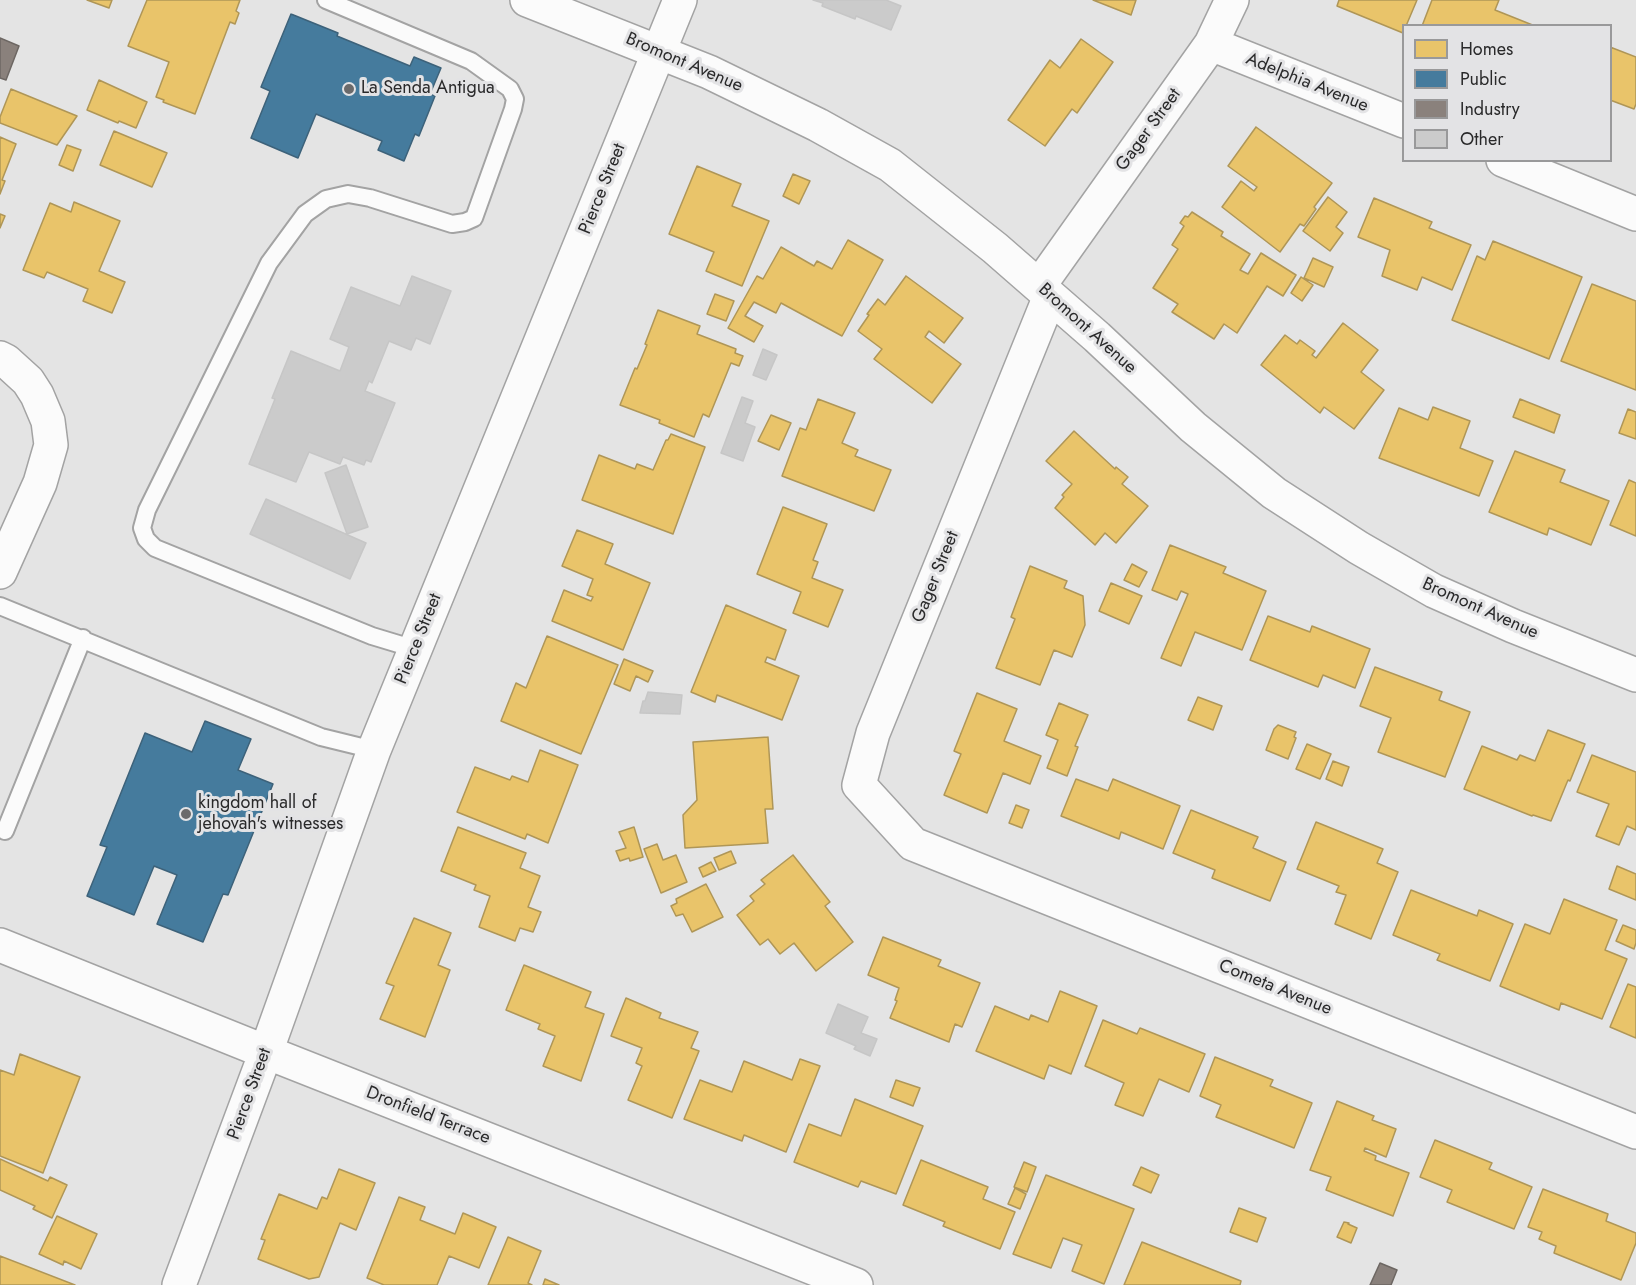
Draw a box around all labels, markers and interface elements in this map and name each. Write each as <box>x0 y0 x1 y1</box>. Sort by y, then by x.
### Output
legend <box>1402 24 1612 162</box>
street label: Bromont Avenue <box>622 29 746 97</box>
text: Homes <box>1460 36 1513 62</box>
street label: Adelphia Avenue <box>1243 49 1371 117</box>
text: Public <box>1460 66 1507 92</box>
place label: La Senda Antigua <box>361 78 495 100</box>
marker: La Senda Antigua <box>342 82 356 96</box>
street label: Gager Street <box>1112 85 1186 175</box>
text: Industry <box>1460 96 1520 122</box>
text: Other <box>1460 126 1503 152</box>
street label: Pierce Street <box>575 140 631 238</box>
street label: Bromont Avenue <box>1033 279 1141 379</box>
street label: Gager Street <box>908 528 964 626</box>
street label: Bromont Avenue <box>1419 574 1541 644</box>
street label: Pierce Street <box>391 590 447 688</box>
place label: kingdom hall of jehovah's witnesses <box>198 793 343 836</box>
marker: kingdom hall of jehovah's witnesses <box>179 807 193 821</box>
street label: Cometa Avenue <box>1215 956 1335 1020</box>
street label: Pierce Street <box>223 1045 277 1143</box>
street label: Dronfield Terrace <box>363 1082 493 1150</box>

